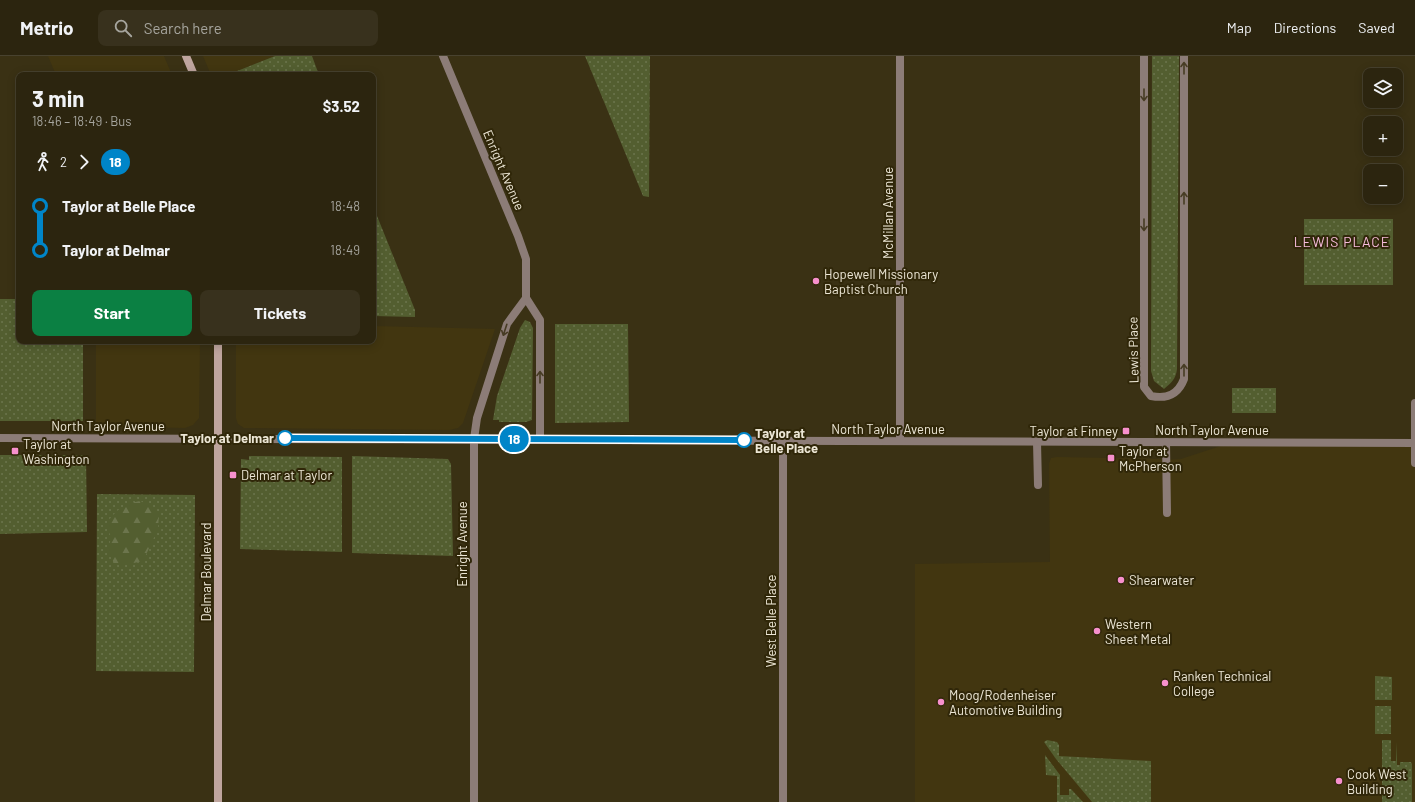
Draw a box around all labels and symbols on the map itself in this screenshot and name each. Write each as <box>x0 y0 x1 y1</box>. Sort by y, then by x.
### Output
one-way arrow <box>1180 62 1188 75</box>
one-way arrow <box>1140 88 1148 101</box>
street label: Enright Avenue <box>480 128 528 213</box>
street label: McMillan Avenue <box>880 167 896 259</box>
one-way arrow <box>1180 192 1188 205</box>
one-way arrow <box>1140 218 1148 231</box>
district label: LEWIS PLACE <box>1294 233 1390 250</box>
place label: Hopewell Missionary Baptist Church <box>824 266 938 297</box>
marker: Hopewell Missionary Baptist Church <box>811 276 821 286</box>
street label: Lewis Place <box>1124 316 1142 383</box>
one-way arrow <box>501 324 508 337</box>
one-way arrow <box>1180 364 1188 377</box>
one-way arrow <box>536 371 544 384</box>
street label: North Taylor Avenue <box>51 418 165 434</box>
street label: North Taylor Avenue <box>831 421 945 437</box>
street label: North Taylor Avenue <box>1155 422 1269 438</box>
place label: Taylor at Finney <box>1030 423 1118 439</box>
place label: Taylor at Belle Place <box>755 425 818 456</box>
line badge: 18 <box>496 426 532 452</box>
marker: Taylor at Finney <box>1121 426 1131 436</box>
place label: Taylor at Delmar <box>180 430 274 446</box>
marker: Taylor at Delmar <box>277 430 293 446</box>
marker: Taylor at Belle Place <box>736 432 752 448</box>
place label: Taylor at Washington <box>23 436 90 467</box>
place label: Taylor at McPherson <box>1119 443 1182 474</box>
marker: Taylor at Washington <box>10 446 20 456</box>
marker: Taylor at McPherson <box>1106 453 1116 463</box>
place label: Delmar at Taylor <box>241 467 332 483</box>
marker: Delmar at Taylor <box>228 470 238 480</box>
street label: Enright Avenue <box>454 501 470 587</box>
street label: Delmar Boulevard <box>198 522 214 622</box>
place label: Shearwater <box>1129 572 1194 588</box>
street label: West Belle Place <box>763 575 779 667</box>
marker: Shearwater <box>1116 575 1126 585</box>
place label: Western Sheet Metal <box>1105 616 1171 647</box>
marker: Western Sheet Metal <box>1092 626 1102 636</box>
place label: Ranken Technical College <box>1173 668 1271 699</box>
marker: Ranken Technical College <box>1160 678 1170 688</box>
place label: Moog/Rodenheiser Automotive Building <box>949 687 1062 718</box>
marker: Moog/Rodenheiser Automotive Building <box>936 697 946 707</box>
place label: Cook West Building <box>1347 766 1407 797</box>
marker: Cook West Building <box>1334 776 1344 786</box>

